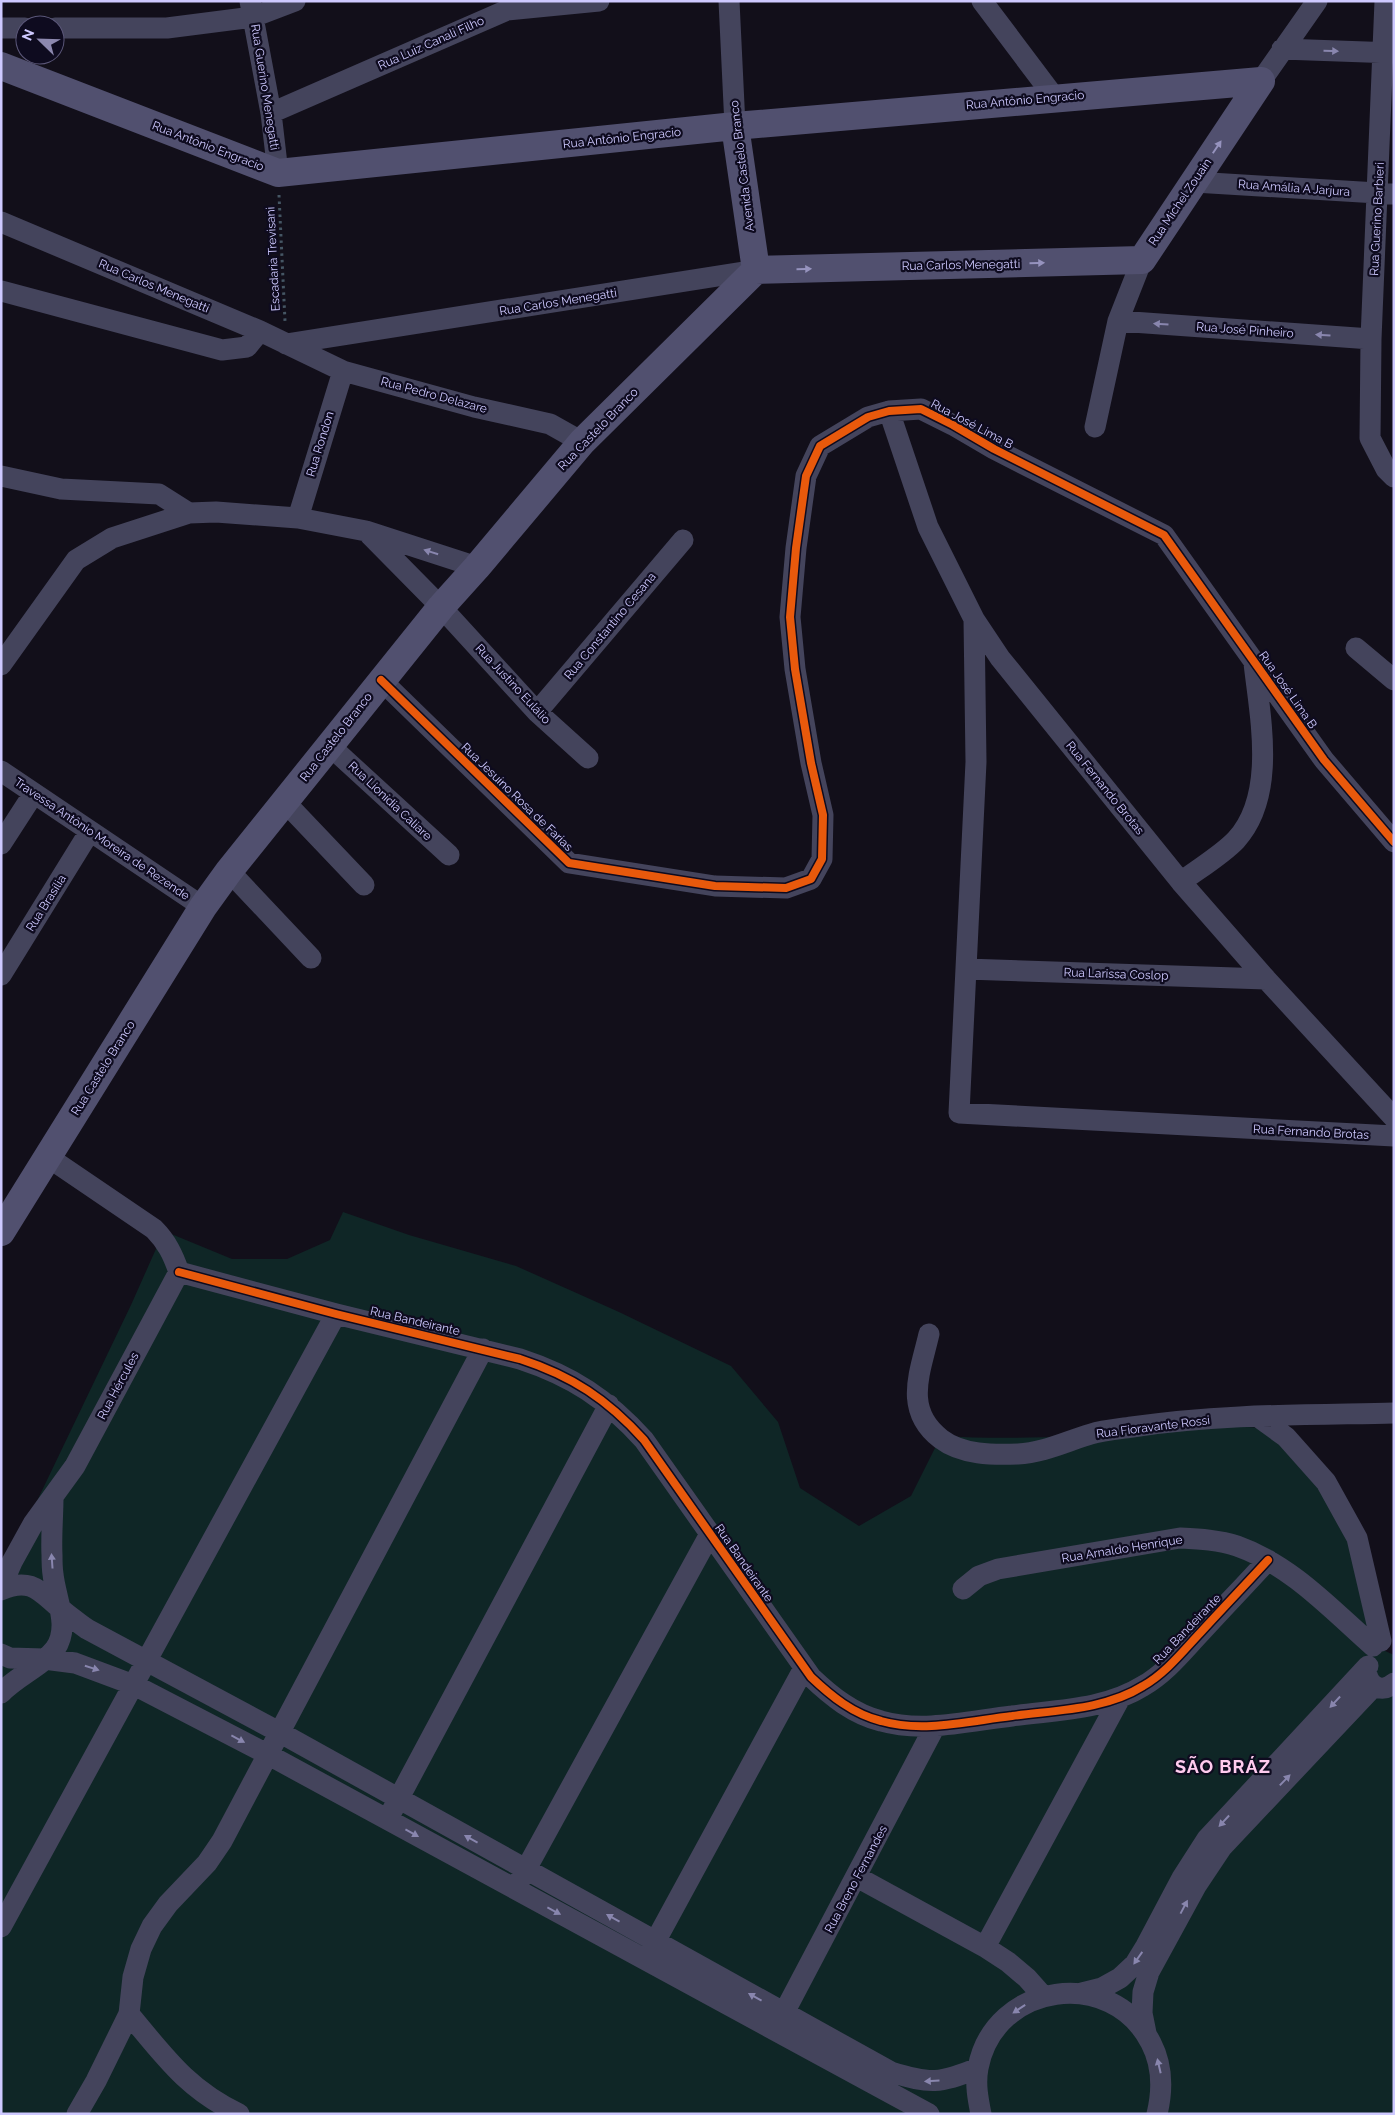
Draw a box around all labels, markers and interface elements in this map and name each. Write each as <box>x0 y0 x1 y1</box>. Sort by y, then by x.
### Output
street label: Rua Luiz Canali Filho <box>376 13 486 73</box>
north arrow <box>15 15 65 65</box>
street label: Rua Guerino Menegatti <box>248 23 282 151</box>
text: N <box>19 27 37 43</box>
one-way arrow <box>1323 47 1339 55</box>
street label: Rua Antônio Engracio <box>965 88 1085 112</box>
street label: Avenida Castelo Branco <box>727 100 757 232</box>
street label: Rua Antônio Engracio <box>150 118 266 174</box>
street label: Rua Antônio Engracio <box>562 125 682 151</box>
one-way arrow <box>1212 140 1222 154</box>
street label: Rua Michel Zouain <box>1146 156 1214 248</box>
street label: Rua Guerino Barbieri <box>1367 162 1387 276</box>
street label: Rua Amália A Jarjura <box>1237 177 1351 199</box>
street label: Escadaria Trevisani <box>263 207 283 311</box>
street label: Rua Carlos Menegatti <box>97 256 211 316</box>
street label: Rua Carlos Menegatti <box>901 257 1021 273</box>
one-way arrow <box>1029 259 1045 267</box>
one-way arrow <box>797 265 813 273</box>
street label: Rua Carlos Menegatti <box>498 286 618 318</box>
one-way arrow <box>1152 319 1168 327</box>
street label: Rua José Pinheiro <box>1196 320 1294 340</box>
one-way arrow <box>1314 331 1330 339</box>
street label: Rua Pedro Delazare <box>379 374 489 416</box>
street label: Rua Castelo Branco <box>555 385 641 473</box>
street label: Rua José Lima B <box>928 396 1016 452</box>
street label: Rua Rondon <box>303 410 337 478</box>
one-way arrow <box>423 548 438 556</box>
street label: Rua Constantino Cesana <box>561 570 659 682</box>
street label: Rua Justino Eulálio <box>473 641 553 727</box>
street label: Rua José Lima B <box>1256 649 1320 731</box>
street label: Rua Castelo Branco <box>297 690 375 784</box>
street label: Rua Fernando Brotas <box>1063 739 1147 838</box>
street label: Rua Jesuíno Rosa de Farias <box>458 740 576 854</box>
street label: Rua Lionídia Caliare <box>345 759 435 843</box>
street label: Travessa Antônio Moreira de Rezende <box>12 775 192 903</box>
street label: Rua Brasília <box>23 872 69 934</box>
street label: Rua Larissa Coslop <box>1063 965 1169 983</box>
street label: Rua Castelo Branco <box>68 1018 138 1118</box>
street label: Rua Fernando Brotas <box>1253 1122 1369 1142</box>
street label: Rua Bandeirante <box>369 1304 461 1338</box>
street label: Rua Hércules <box>94 1350 142 1422</box>
street label: Rua Fioravante Rossi <box>1095 1413 1211 1441</box>
street label: Rua Bandeirante <box>712 1521 776 1605</box>
street label: Rua Arnaldo Henrique <box>1061 1533 1183 1565</box>
one-way arrow <box>48 1553 56 1569</box>
street label: Rua Bandeirante <box>1150 1591 1224 1667</box>
one-way arrow <box>85 1664 100 1672</box>
one-way arrow <box>1329 1696 1341 1708</box>
one-way arrow <box>231 1735 245 1743</box>
district label: SÃO BRÁZ <box>1175 1756 1271 1777</box>
one-way arrow <box>1278 1775 1290 1787</box>
one-way arrow <box>1218 1815 1230 1827</box>
street label: Rua Breno Fernandes <box>822 1823 890 1935</box>
one-way arrow <box>404 1829 419 1837</box>
one-way arrow <box>464 1835 478 1843</box>
one-way arrow <box>1180 1900 1188 1914</box>
one-way arrow <box>547 1907 562 1915</box>
one-way arrow <box>606 1914 620 1922</box>
one-way arrow <box>1133 1951 1143 1965</box>
one-way arrow <box>748 1993 763 2001</box>
one-way arrow <box>1012 2004 1026 2014</box>
one-way arrow <box>1155 2058 1163 2073</box>
one-way arrow <box>923 2077 939 2085</box>

